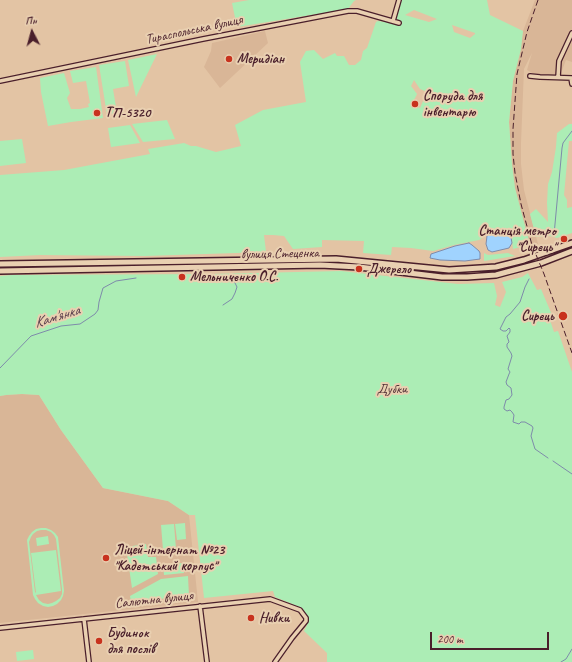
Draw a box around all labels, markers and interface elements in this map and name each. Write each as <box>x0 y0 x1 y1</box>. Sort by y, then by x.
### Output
north arrow <box>12 12 52 52</box>
street label: Тираспольська вулиця <box>144 12 244 48</box>
text: Пн <box>24 13 37 28</box>
place label: Меридіан <box>237 51 284 67</box>
marker: Меридіан <box>224 54 234 64</box>
place label: Споруда для інвентарю <box>423 88 482 120</box>
marker: Споруда для інвентарю <box>410 99 420 109</box>
place label: ТП-5320 <box>105 105 150 121</box>
marker: ТП-5320 <box>92 108 102 118</box>
place label: Станція метро "Сирець" <box>478 223 556 256</box>
marker: Станція метро "Сирець" <box>559 234 569 244</box>
street label: вулиця Стеценка <box>241 245 319 263</box>
place label: Джерело <box>367 261 411 277</box>
marker: Джерело <box>354 264 364 274</box>
place label: Мельниченко О.С. <box>190 269 278 285</box>
marker: Мельниченко О.С. <box>177 272 187 282</box>
water label: Кам'янка <box>32 302 82 332</box>
place label: Сирець <box>521 308 554 324</box>
marker: Сирець <box>557 310 569 322</box>
park label: Дубки <box>377 381 407 397</box>
place label: Ліцей-інтернат №23 "Кадетський корпус" <box>114 542 224 574</box>
marker: Ліцей-інтернат №23 "Кадетський корпус" <box>101 553 111 563</box>
street label: Салютна вулиця <box>114 588 194 612</box>
place label: Нивки <box>259 610 290 626</box>
marker: Нивки <box>246 613 256 623</box>
scale bar <box>432 624 551 650</box>
place label: Будинок для послів <box>107 625 155 658</box>
text: 200 m <box>437 631 463 647</box>
marker: Будинок для послів <box>94 636 104 646</box>

